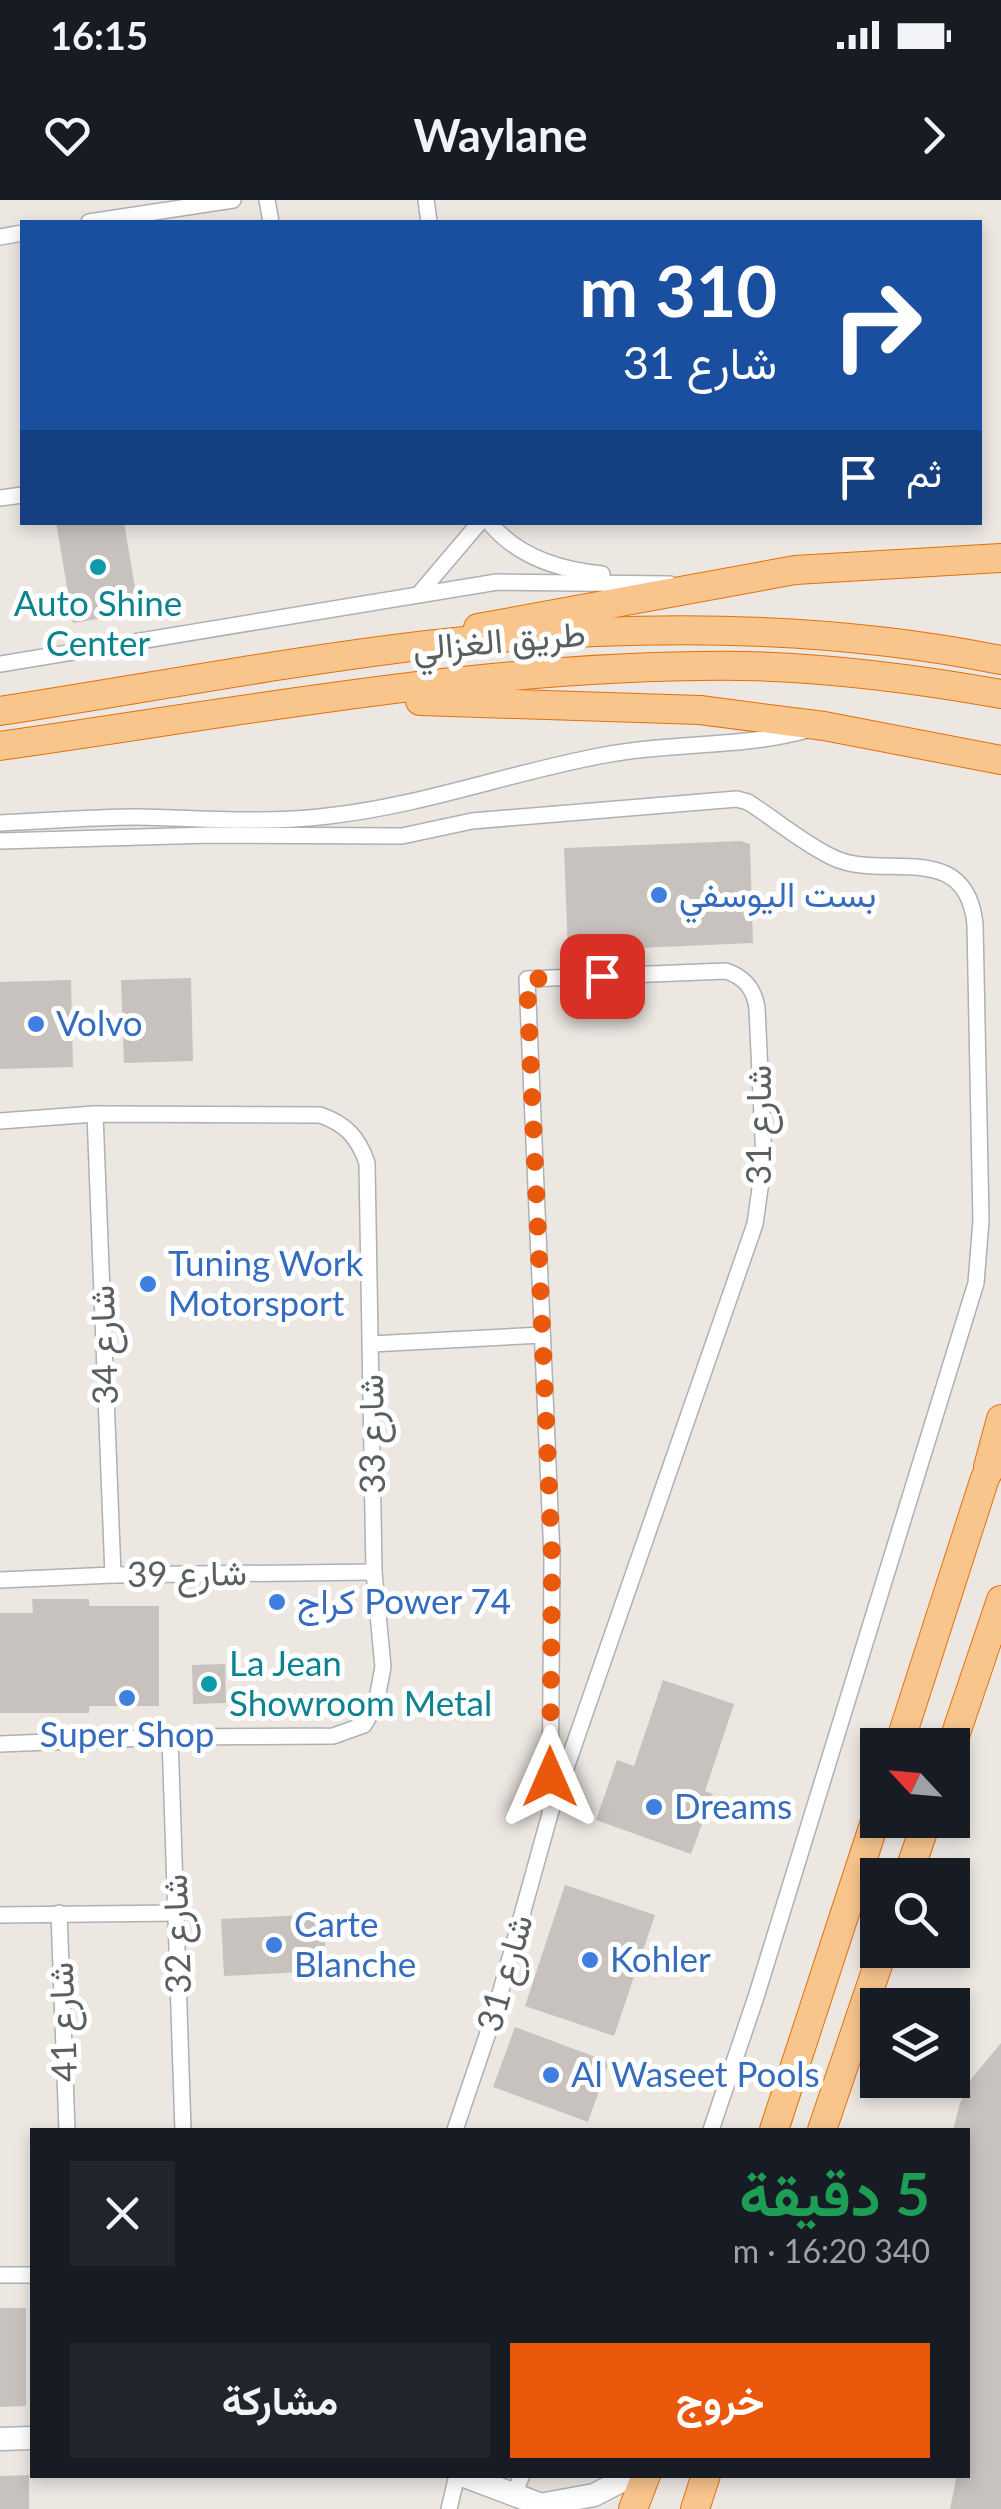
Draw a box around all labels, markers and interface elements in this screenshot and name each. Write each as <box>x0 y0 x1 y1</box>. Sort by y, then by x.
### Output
text: 16:15 <box>50 12 148 58</box>
icon: heart <box>40 108 95 163</box>
text: Waylane <box>414 108 587 162</box>
icon: forward <box>906 108 961 163</box>
text: 310 m <box>580 248 777 332</box>
icon: right <box>812 260 942 390</box>
text: شارع 31 <box>623 335 777 389</box>
text: ثم <box>906 449 942 495</box>
icon: arrive <box>831 450 886 505</box>
marker: Auto Shine Center <box>87 556 109 578</box>
place label: Auto Shine Center <box>14 581 182 663</box>
street label: طريق الغزالي <box>411 611 588 677</box>
place label: بست اليوسفي <box>679 872 876 924</box>
marker: بست اليوسفي <box>648 884 670 906</box>
pin <box>560 934 645 1019</box>
icon: arrive <box>575 949 630 1004</box>
place label: Volvo <box>56 1001 143 1043</box>
marker: Volvo <box>25 1013 47 1035</box>
street label: شارع 31 <box>736 1065 783 1185</box>
place label: Tuning Work Motorsport <box>168 1241 364 1323</box>
marker: Tuning Work Motorsport <box>137 1273 159 1295</box>
street label: شارع 34 <box>79 1284 130 1406</box>
street label: شارع 33 <box>348 1374 397 1494</box>
street label: شارع 39 <box>127 1550 247 1599</box>
place label: كراج Power 74 <box>297 1579 511 1626</box>
marker: كراج Power 74 <box>266 1591 288 1613</box>
place label: La Jean Showroom Metal <box>229 1641 492 1723</box>
marker: La Jean Showroom Metal <box>198 1673 220 1695</box>
marker: Super Shop <box>116 1687 138 1709</box>
place label: Super Shop <box>40 1712 214 1754</box>
position arrow <box>498 1725 602 1829</box>
north arrow <box>860 1728 970 1838</box>
map controls <box>860 1728 970 2098</box>
place label: Dreams <box>674 1784 792 1826</box>
marker: Dreams <box>643 1796 665 1818</box>
button: search <box>860 1858 970 1968</box>
street label: 32 شارع <box>152 1873 203 1995</box>
place label: Carte Blanche <box>294 1902 416 1984</box>
street label: شارع 31 <box>466 1909 545 2037</box>
marker: Carte Blanche <box>263 1934 285 1956</box>
place label: Kohler <box>610 1937 711 1979</box>
marker: Kohler <box>579 1949 601 1971</box>
street label: شارع 41 <box>38 1961 89 2083</box>
button: layers <box>860 1988 970 2098</box>
place label: Al Waseet Pools <box>571 2052 820 2094</box>
marker: Al Waseet Pools <box>540 2064 562 2086</box>
text: 5 دقيقة <box>739 2157 930 2229</box>
button: close <box>70 2161 175 2266</box>
text: 340 m · 16:20 <box>733 2231 930 2270</box>
button: مشاركة <box>70 2343 490 2458</box>
button: خروج <box>510 2343 930 2458</box>

